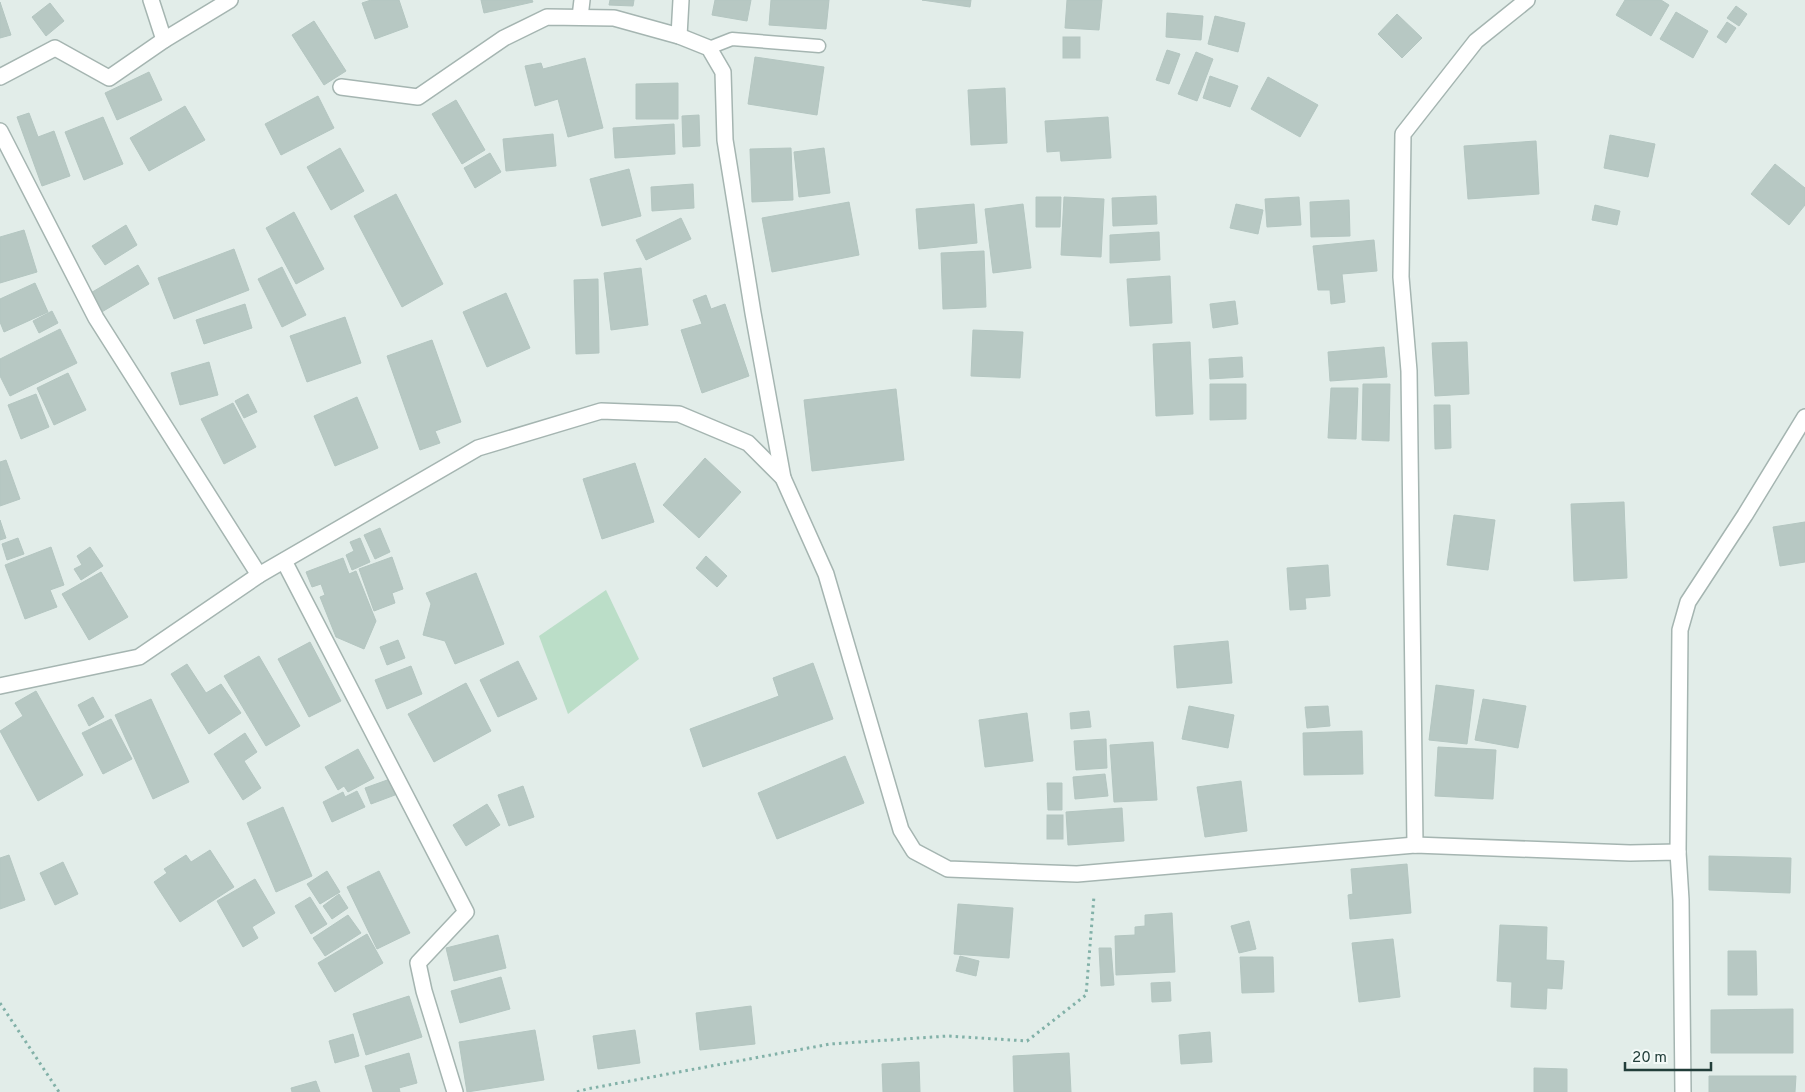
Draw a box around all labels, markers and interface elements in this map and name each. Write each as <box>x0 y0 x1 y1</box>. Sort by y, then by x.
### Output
scale bar <box>1625 1040 1711 1072</box>
text: 20 m <box>1632 1049 1667 1068</box>

